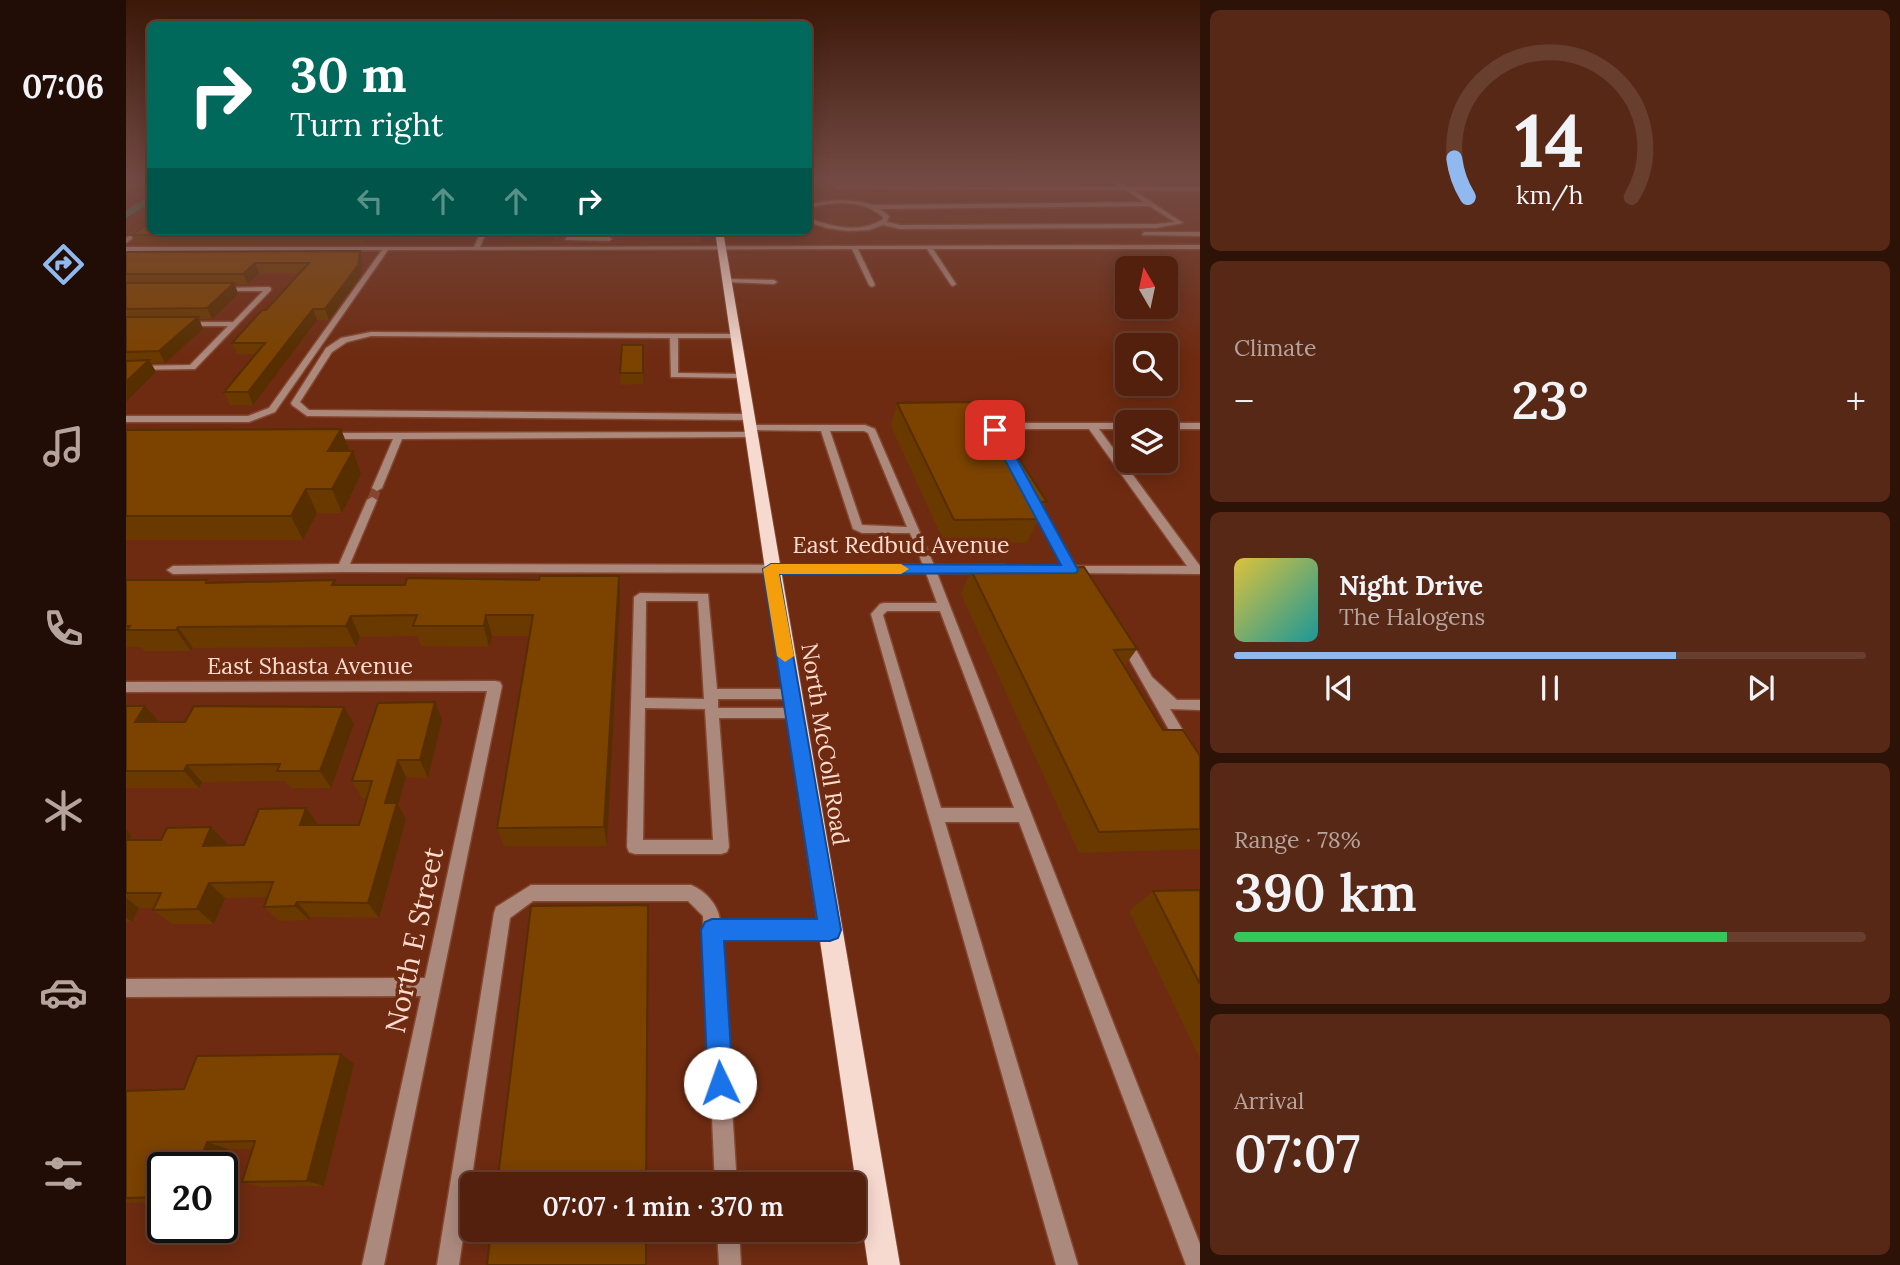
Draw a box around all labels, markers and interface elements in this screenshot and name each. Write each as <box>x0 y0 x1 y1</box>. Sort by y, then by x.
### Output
text: 30 m <box>290 43 407 105</box>
icon: right <box>175 49 266 140</box>
text: 07:06 <box>22 66 104 107</box>
text: 14 <box>1515 94 1585 187</box>
text: Turn right <box>290 104 443 145</box>
text: km/h <box>1516 178 1584 210</box>
icon: left <box>351 182 389 220</box>
icon: ahead <box>424 182 462 220</box>
icon: ahead <box>497 182 535 220</box>
icon: right <box>570 182 608 220</box>
icon: directions <box>39 240 88 289</box>
north arrow <box>1115 256 1178 318</box>
map controls <box>1115 256 1178 473</box>
button: search <box>1115 333 1178 396</box>
text: Climate <box>1234 333 1316 362</box>
text: 23° <box>1512 367 1588 433</box>
text: − <box>1234 377 1254 425</box>
text: + <box>1846 377 1866 425</box>
pin <box>965 400 1025 460</box>
button: layers <box>1115 410 1178 473</box>
icon: arrive <box>976 411 1014 449</box>
icon: music <box>39 422 88 471</box>
street label: East Redbud Avenue <box>792 530 1010 559</box>
text: Night Drive <box>1339 569 1483 602</box>
text: The Halogens <box>1339 602 1485 631</box>
icon: phone <box>39 604 88 653</box>
street label: North McColl Road <box>795 641 856 847</box>
street label: East Shasta Avenue <box>207 651 413 680</box>
icon: previous <box>1320 669 1358 707</box>
icon: pause <box>1531 669 1569 707</box>
icon: next <box>1742 669 1780 707</box>
icon: climate <box>39 786 88 835</box>
text: Range · 78% <box>1234 825 1361 854</box>
street label: North E Street <box>377 844 451 1036</box>
text: 390 km <box>1234 859 1417 925</box>
icon: car <box>39 968 88 1017</box>
position arrow <box>683 1046 757 1120</box>
text: Arrival <box>1234 1086 1304 1115</box>
text: 07:07 <box>1234 1120 1360 1186</box>
icon: filters <box>39 1149 88 1198</box>
speed limit sign: 20 <box>147 1152 238 1243</box>
text: 07:07 · 1 min · 370 m <box>542 1190 784 1223</box>

